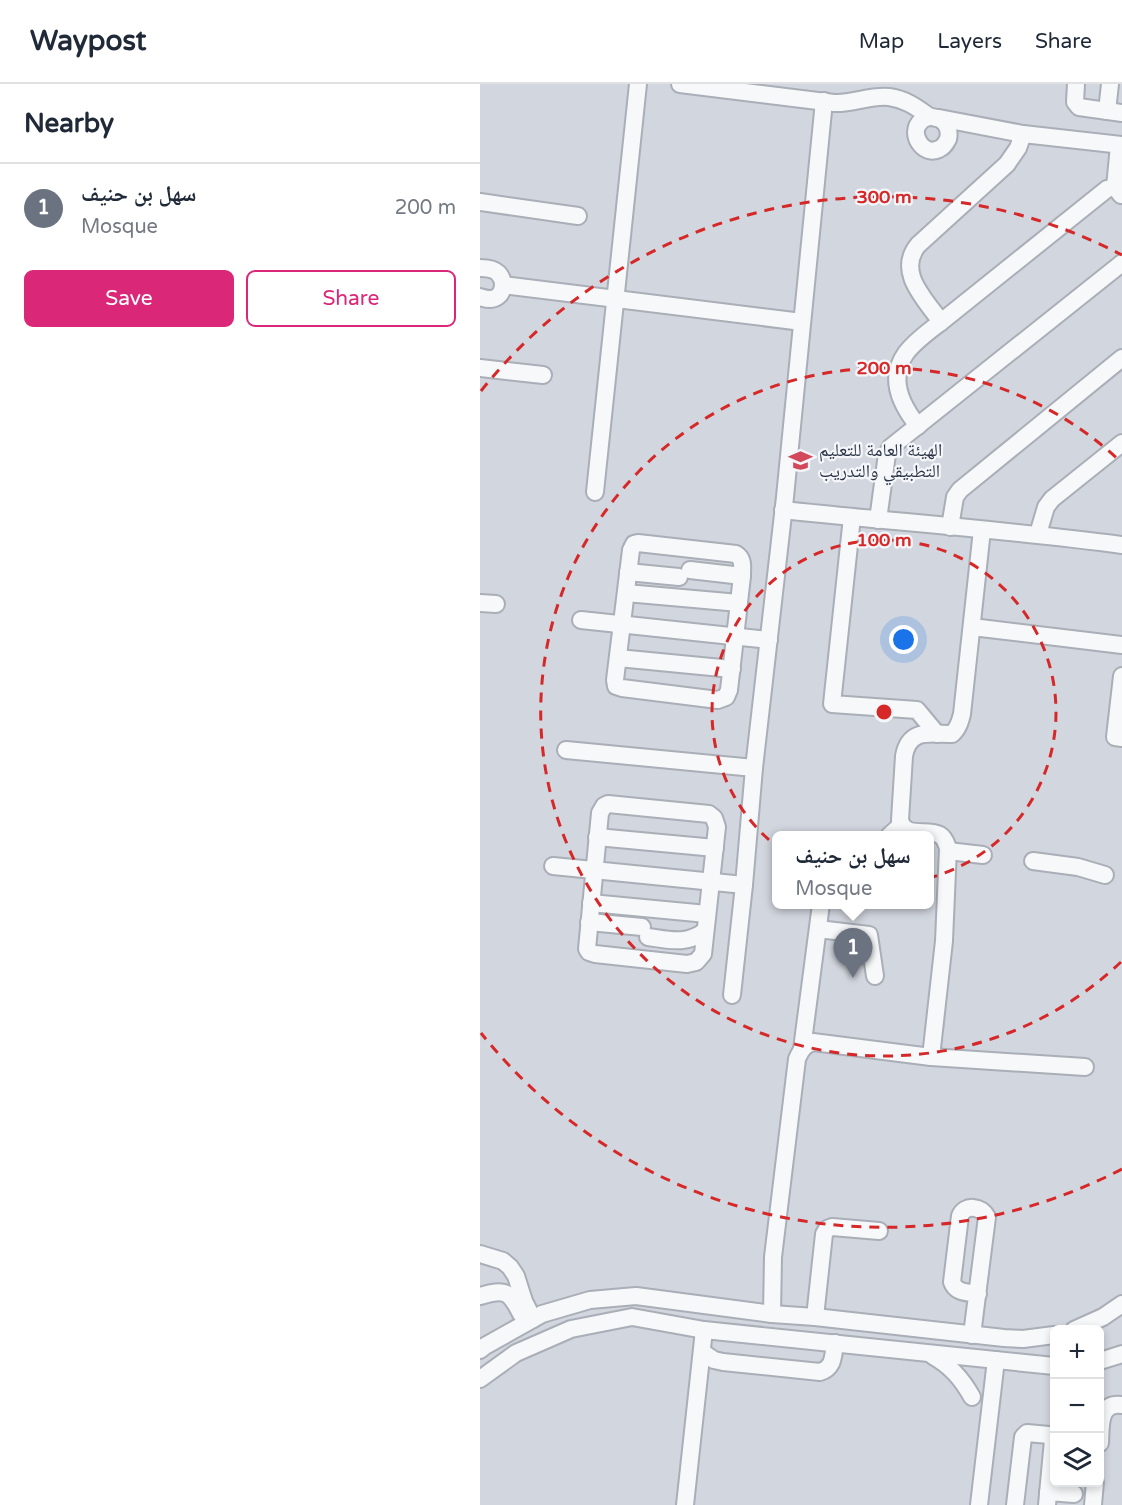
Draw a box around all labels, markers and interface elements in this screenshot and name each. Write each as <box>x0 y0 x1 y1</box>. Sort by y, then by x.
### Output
text: Waypost <box>30 24 146 58</box>
text: Map <box>859 29 904 54</box>
text: Layers <box>937 29 1002 54</box>
text: Share <box>1035 29 1092 54</box>
text: Nearby <box>24 108 114 139</box>
text: سهل بن حنيف <box>81 181 196 207</box>
text: 300 m <box>856 186 912 208</box>
text: 1 <box>37 196 50 220</box>
text: 200 m <box>395 196 456 220</box>
text: Mosque <box>81 215 158 239</box>
button: Save <box>24 270 234 327</box>
button: Share <box>246 270 456 327</box>
text: 200 m <box>856 357 912 379</box>
place label: الهيئة العامة للتعليم التطبيقي والتدريب <box>819 439 942 486</box>
school or university icon: الهيئة العامة للتعليم التطبيقي والتدريب <box>788 447 814 473</box>
text: 100 m <box>856 529 912 551</box>
your location <box>889 625 918 654</box>
centre of rings <box>874 702 894 722</box>
popup <box>772 831 934 909</box>
text: سهل بن حنيف <box>795 843 911 869</box>
text: Mosque <box>795 877 872 901</box>
pin: 1 <box>834 928 872 978</box>
map controls <box>1050 1325 1104 1487</box>
button: + <box>1050 1325 1104 1379</box>
button: − <box>1050 1379 1104 1433</box>
button: layers <box>1050 1433 1104 1487</box>

